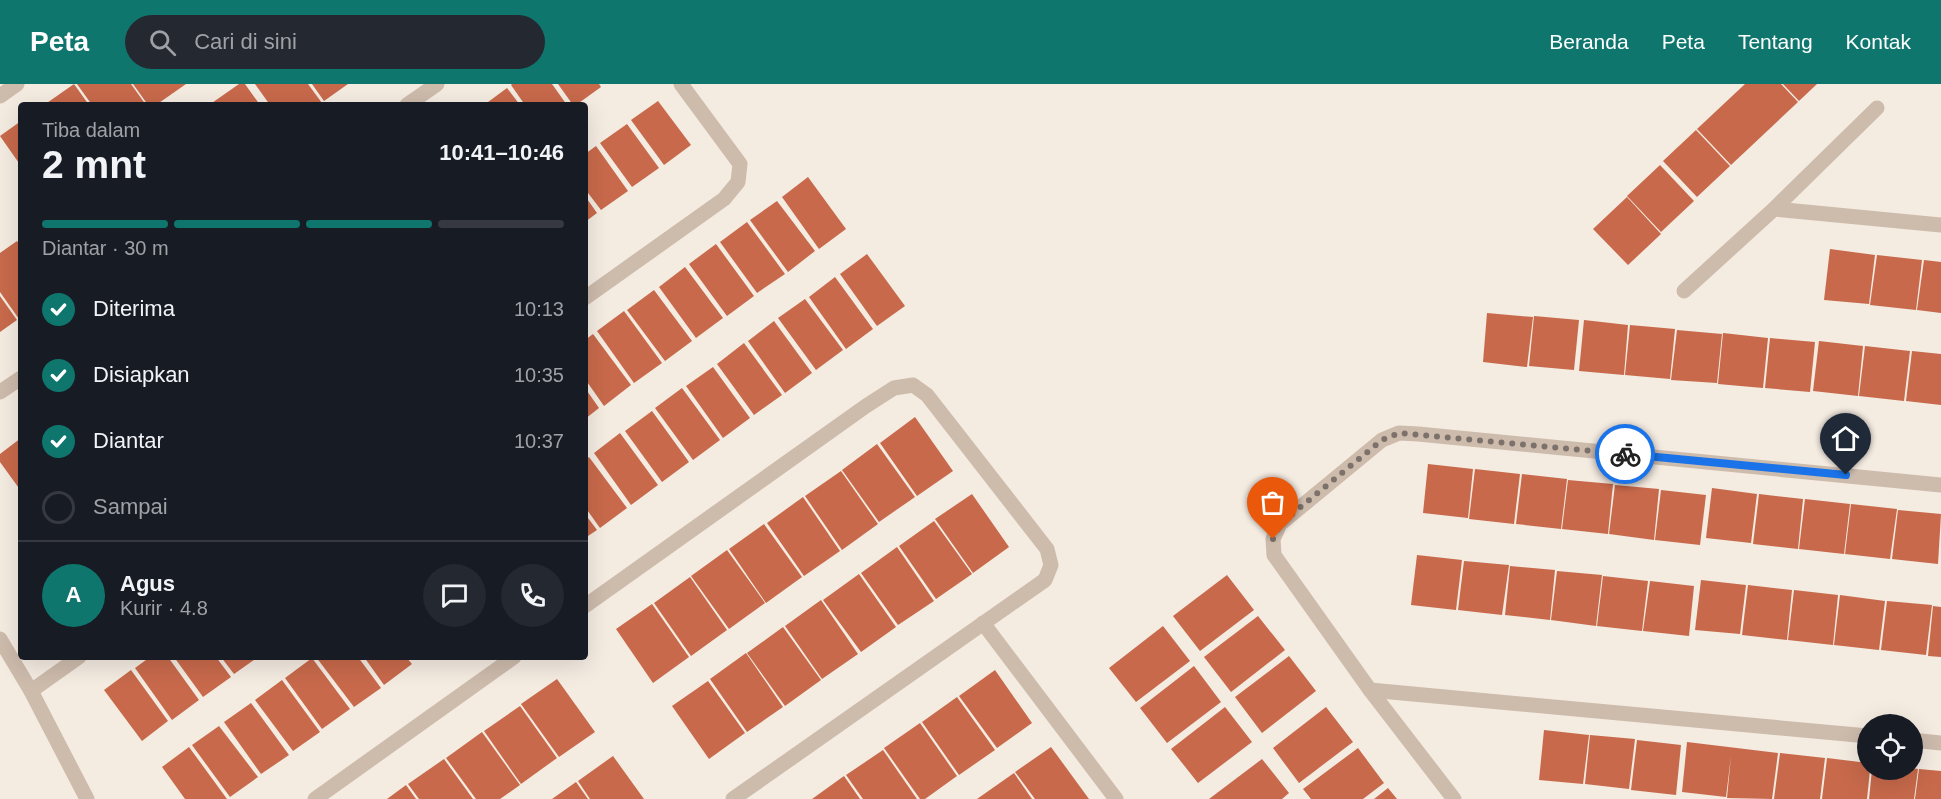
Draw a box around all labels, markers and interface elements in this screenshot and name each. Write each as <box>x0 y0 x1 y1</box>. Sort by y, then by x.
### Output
search box <box>125 15 545 69</box>
text: Peta <box>30 26 89 57</box>
icon: search <box>146 26 179 59</box>
text: Cari di sini <box>194 29 297 54</box>
text: Beranda <box>1549 30 1629 53</box>
text: Peta <box>1662 30 1705 53</box>
text: Tentang <box>1738 30 1813 53</box>
text: Kontak <box>1846 30 1911 53</box>
text: Tiba dalam <box>42 119 140 141</box>
text: 10:41–10:46 <box>439 140 564 165</box>
text: 2 mnt <box>42 143 146 186</box>
text: Diantar · 30 m <box>42 237 169 259</box>
icon: check <box>42 293 75 326</box>
text: Diterima <box>93 296 175 321</box>
text: 10:13 <box>514 298 564 320</box>
icon: check <box>42 359 75 392</box>
text: Disiapkan <box>93 362 190 387</box>
text: 10:35 <box>514 364 564 386</box>
pin <box>1820 413 1871 475</box>
icon: home <box>1829 422 1862 455</box>
courier <box>1595 424 1655 484</box>
icon: check <box>42 425 75 458</box>
text: Diantar <box>93 428 164 453</box>
text: 10:37 <box>514 430 564 452</box>
icon: bike <box>1609 438 1642 471</box>
pin <box>1247 477 1298 539</box>
icon: bag <box>1256 486 1289 519</box>
text: Sampai <box>93 494 168 519</box>
button: chat <box>423 564 486 627</box>
button: phone <box>501 564 564 627</box>
text: Agus <box>120 571 175 596</box>
text: A <box>66 582 81 607</box>
text: Kurir · 4.8 <box>120 597 208 619</box>
map controls <box>1857 714 1923 780</box>
button: locate <box>1857 714 1923 780</box>

